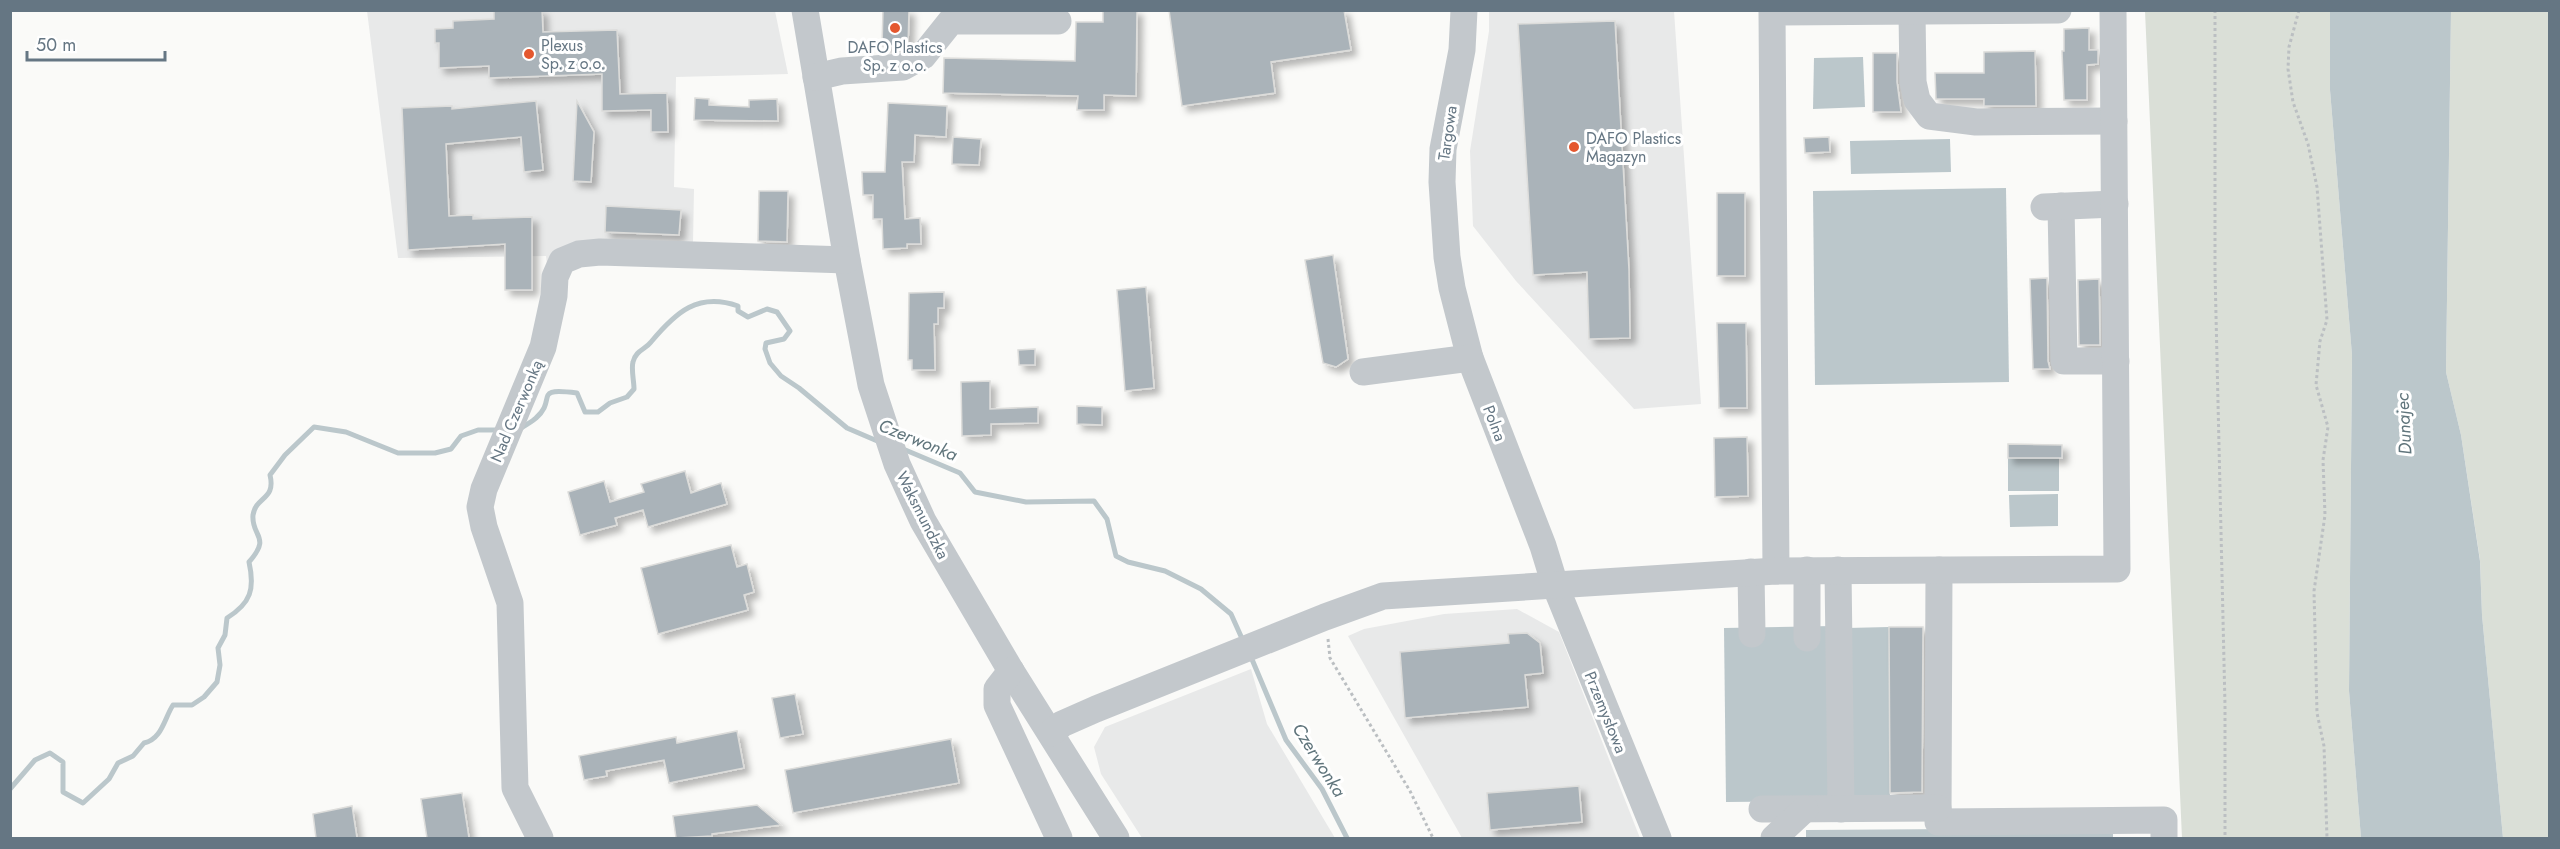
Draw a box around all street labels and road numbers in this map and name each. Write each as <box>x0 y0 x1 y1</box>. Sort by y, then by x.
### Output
street label: Targowa <box>1432 104 1463 162</box>
street label: Nad Czerwonką <box>485 356 548 466</box>
street label: Polna <box>1477 402 1512 444</box>
street label: Waksmundzka <box>891 467 955 563</box>
street label: Przemysłowa <box>1579 668 1632 757</box>

